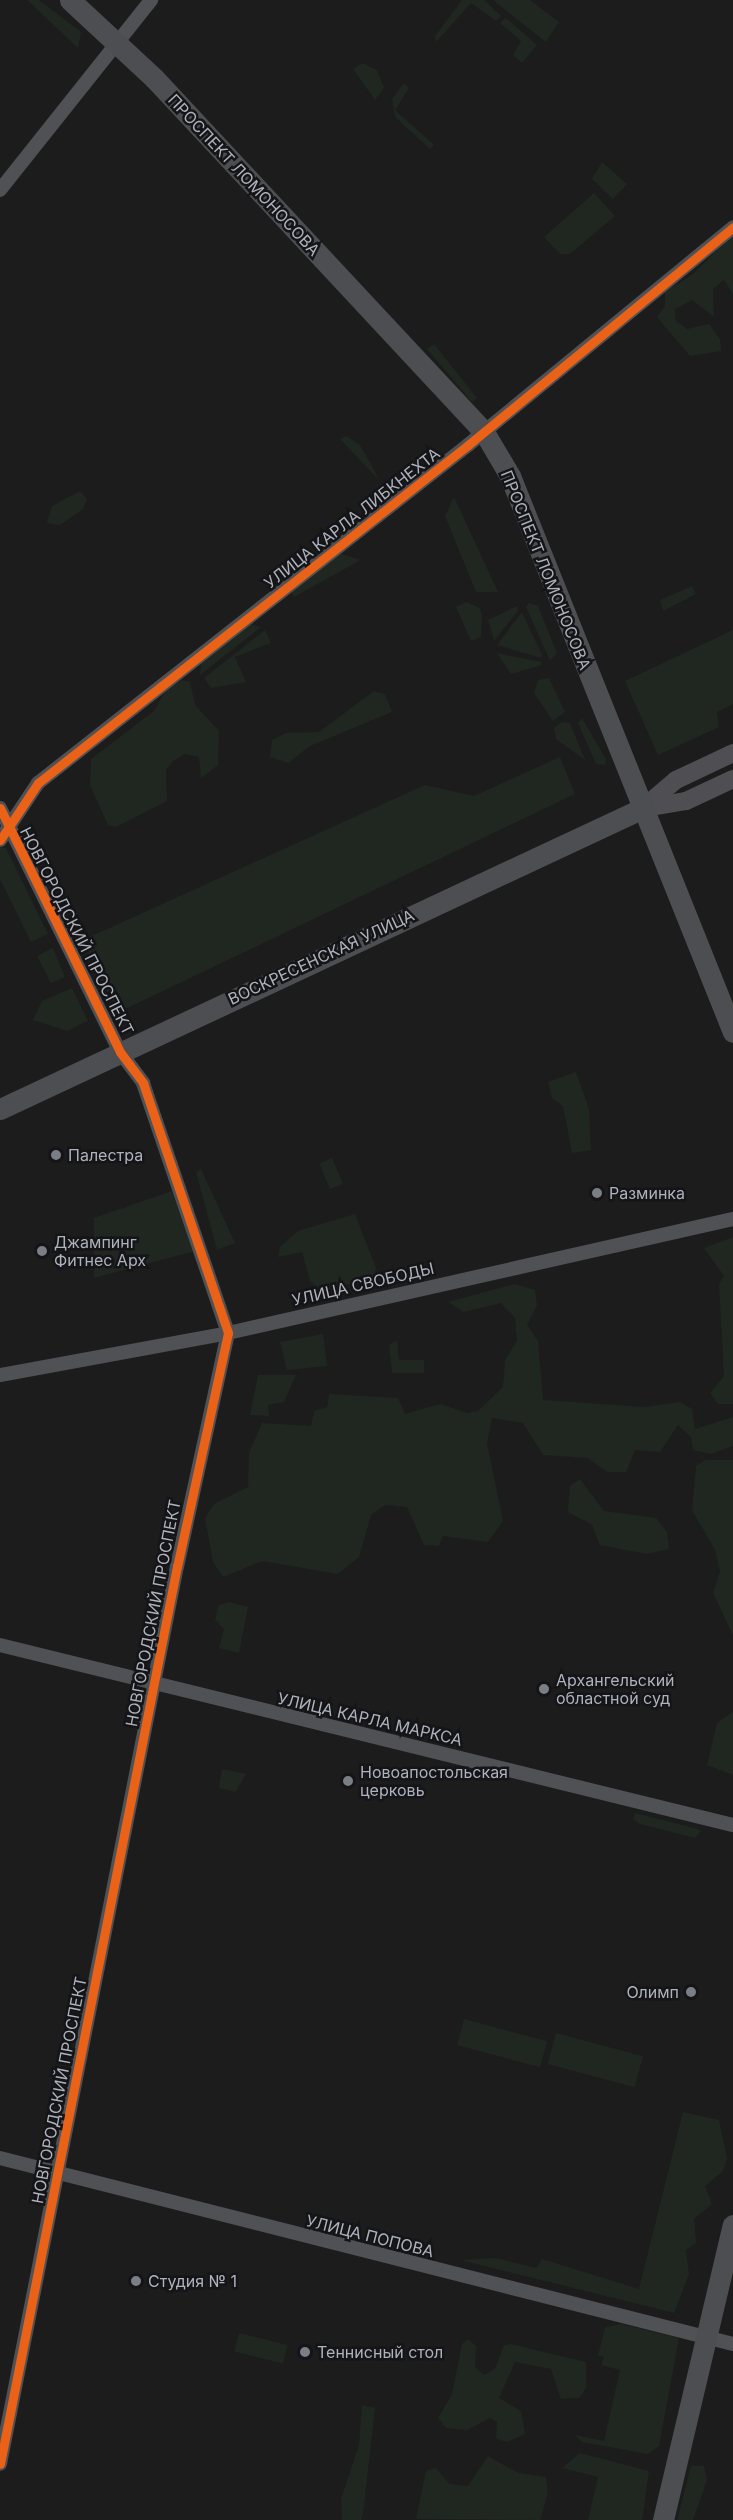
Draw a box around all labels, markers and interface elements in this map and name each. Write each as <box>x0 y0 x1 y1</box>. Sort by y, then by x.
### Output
street label: ПРОСПЕКТ ЛОМОНОСОВА <box>164 90 324 260</box>
street label: УЛИЦА КАРЛА ЛИБКНЕХТА <box>260 443 444 593</box>
street label: ПРОСПЕКТ ЛОМОНОСОВА <box>497 467 595 673</box>
street label: НОВГОРОДСКИЙ ПРОСПЕКТ <box>16 824 138 1038</box>
street label: ВОСКРЕСЕНСКАЯ УЛИЦА <box>225 905 417 1009</box>
place label: Палестра <box>68 1145 143 1165</box>
marker: Палестра <box>49 1148 63 1162</box>
place label: Разминка <box>609 1183 685 1203</box>
marker: Разминка <box>590 1186 604 1200</box>
place label: Джампинг Фитнес Арх <box>54 1232 146 1270</box>
marker: Джампинг Фитнес Арх <box>35 1244 49 1258</box>
street label: УЛИЦА СВОБОДЫ <box>290 1258 436 1310</box>
street label: НОВГОРОДСКИЙ ПРОСПЕКТ <box>122 1498 184 1728</box>
place label: Архангельский областной суд <box>556 1670 675 1708</box>
marker: Архангельский областной суд <box>537 1682 551 1696</box>
street label: УЛИЦА КАРЛА МАРКСА <box>276 1688 464 1750</box>
place label: Новоапостольская церковь <box>360 1762 508 1800</box>
marker: Новоапостольская церковь <box>341 1774 355 1788</box>
street label: НОВГОРОДСКИЙ ПРОСПЕКТ <box>28 1975 90 2205</box>
place label: Олимп <box>626 1982 679 2002</box>
marker: Олимп <box>684 1985 698 1999</box>
street label: УЛИЦА ПОПОВА <box>304 2211 436 2261</box>
place label: Студия № 1 <box>148 2271 237 2291</box>
marker: Студия № 1 <box>129 2274 143 2288</box>
place label: Теннисный стол <box>317 2342 443 2362</box>
marker: Теннисный стол <box>298 2345 312 2359</box>

